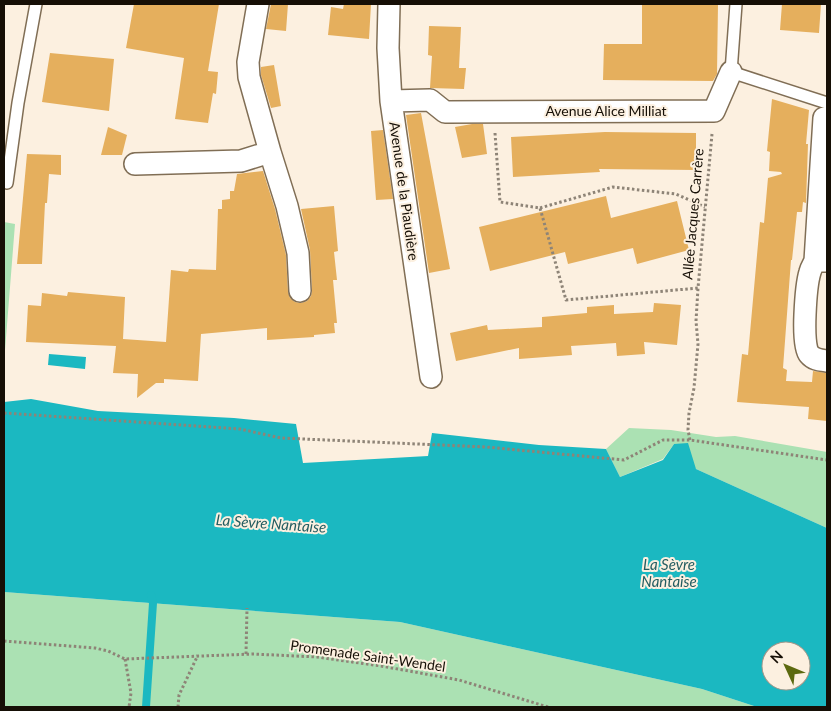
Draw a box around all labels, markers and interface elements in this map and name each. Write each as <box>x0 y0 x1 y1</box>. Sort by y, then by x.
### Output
street label: Avenue Alice Milliat <box>545 102 667 119</box>
street label: Avenue de la Piaudière <box>386 120 423 261</box>
street label: Allée Jacques Carrère <box>678 148 707 280</box>
water label: La Sèvre Nantaise <box>215 510 327 536</box>
water label: La Sèvre Nantaise <box>641 555 697 590</box>
street label: Promenade Saint-Wendel <box>289 636 447 675</box>
north arrow <box>761 641 811 691</box>
text: N <box>766 647 786 666</box>

